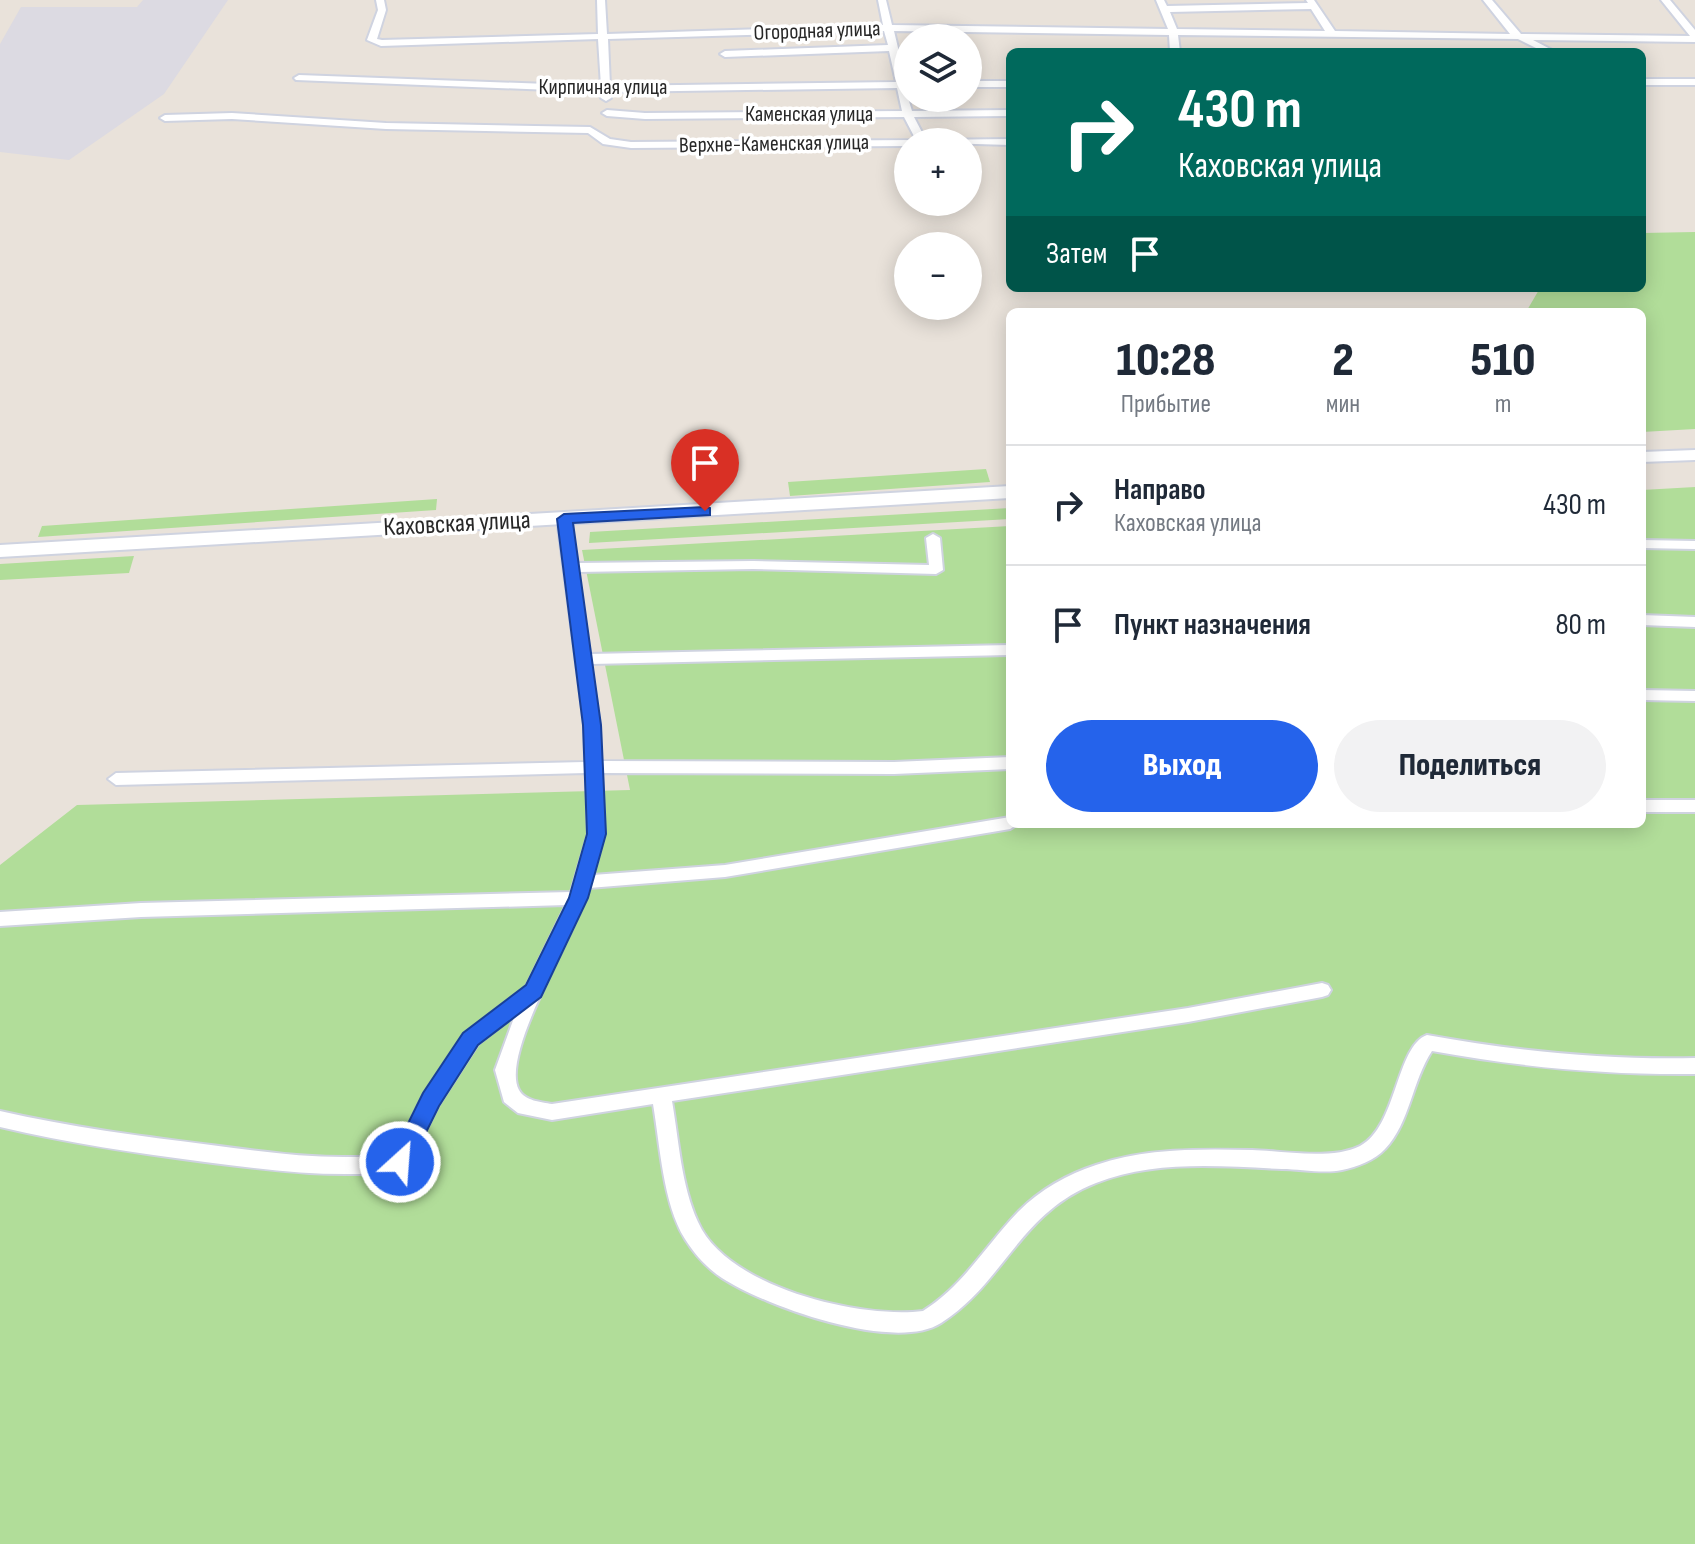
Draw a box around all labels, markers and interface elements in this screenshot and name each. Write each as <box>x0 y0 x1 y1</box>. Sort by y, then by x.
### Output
street label: Огородная улица <box>753 15 881 47</box>
map controls <box>894 24 982 320</box>
button: layers <box>894 24 982 112</box>
street label: Кирпичная улица <box>539 74 667 101</box>
text: 430 m <box>1178 77 1302 144</box>
icon: right <box>1046 80 1150 184</box>
street label: Каменская улица <box>745 101 873 128</box>
button: + <box>894 128 982 216</box>
street label: Верхне-Каменская улица <box>679 129 869 159</box>
text: Каховская улица <box>1178 145 1382 188</box>
button: − <box>894 232 982 320</box>
icon: arrive <box>1123 232 1167 276</box>
text: Затем <box>1046 236 1107 272</box>
text: 10:28 <box>1116 332 1215 389</box>
text: 2 <box>1332 332 1354 389</box>
text: 510 <box>1471 332 1536 389</box>
text: Прибытие <box>1121 389 1211 420</box>
text: мин <box>1326 389 1360 420</box>
text: m <box>1495 389 1511 420</box>
pin <box>671 429 739 511</box>
icon: arrive <box>683 441 727 485</box>
text: Направо <box>1114 472 1206 508</box>
icon: right <box>1046 483 1090 527</box>
text: 430 m <box>1543 487 1606 523</box>
street label: Каховская улица <box>383 505 531 543</box>
text: Каховская улица <box>1114 508 1261 539</box>
icon: arrive <box>1046 603 1090 647</box>
text: Пункт назначения <box>1114 607 1311 643</box>
text: 80 m <box>1555 607 1606 643</box>
button: Выход <box>1046 720 1318 812</box>
button: Поделиться <box>1334 720 1606 812</box>
position arrow <box>358 1120 442 1204</box>

